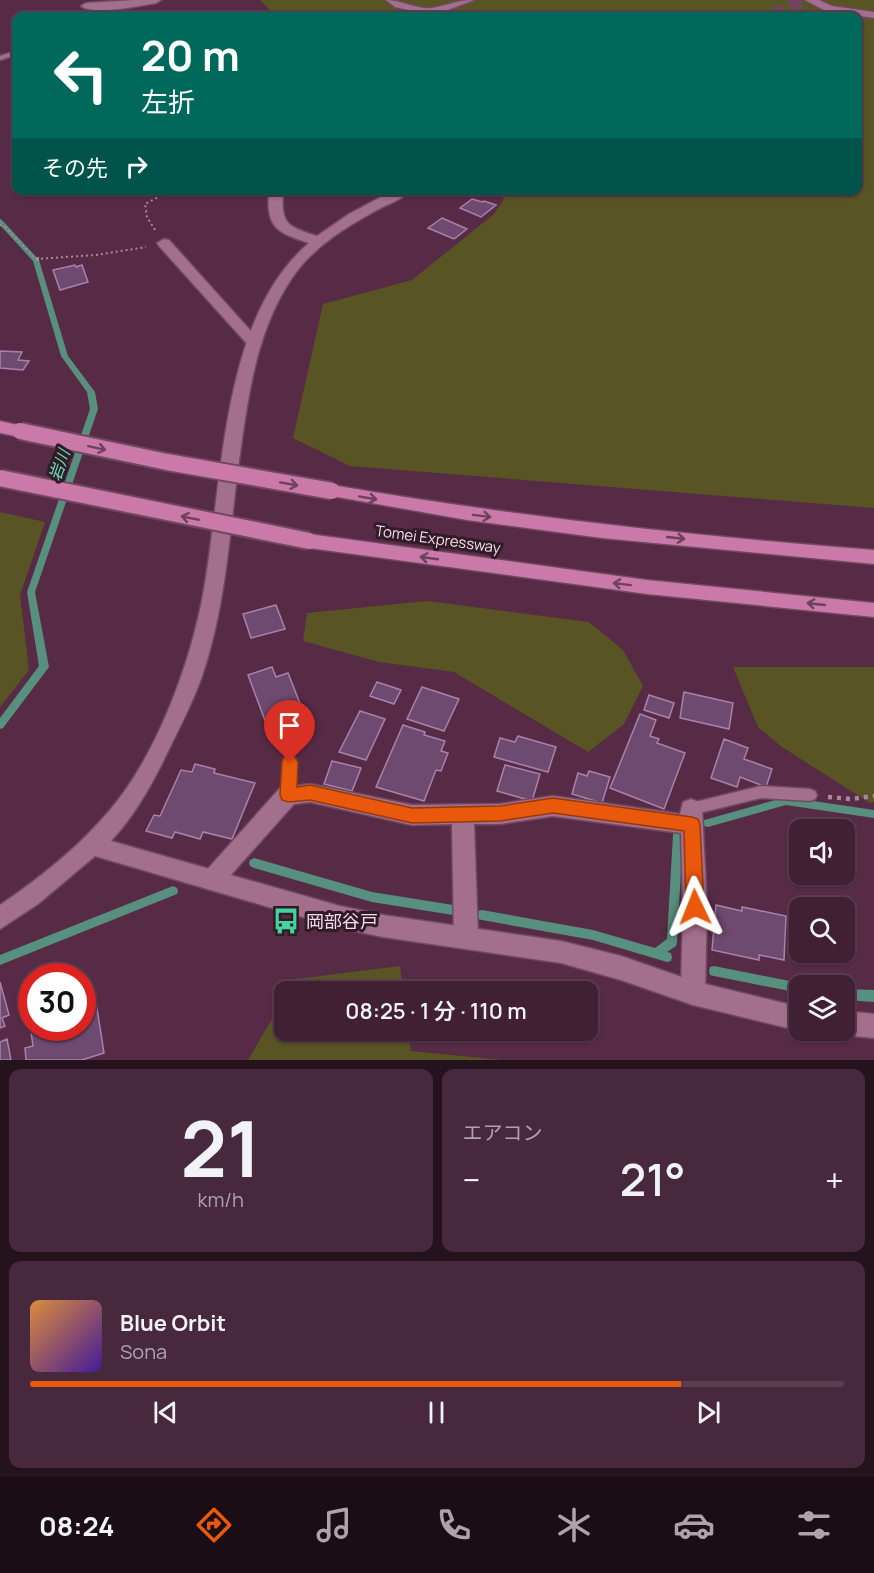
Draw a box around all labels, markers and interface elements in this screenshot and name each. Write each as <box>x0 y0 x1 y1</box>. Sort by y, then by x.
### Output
text: 20 m <box>141 26 240 84</box>
icon: left <box>42 36 120 114</box>
text: 左折 <box>141 83 195 120</box>
icon: right <box>120 150 153 183</box>
text: その先 <box>42 153 108 183</box>
one-way arrow <box>87 443 107 454</box>
water label: 岩川 <box>43 444 75 484</box>
one-way arrow <box>279 479 298 490</box>
one-way arrow <box>358 493 377 504</box>
one-way arrow <box>472 510 492 521</box>
one-way arrow <box>181 512 200 523</box>
street label: Tomei Expressway <box>374 520 502 558</box>
one-way arrow <box>666 533 686 544</box>
one-way arrow <box>419 553 439 564</box>
one-way arrow <box>612 578 632 589</box>
one-way arrow <box>806 598 826 609</box>
pin <box>264 700 315 762</box>
icon: arrive <box>273 709 306 742</box>
map controls <box>789 819 855 1041</box>
button: sound <box>789 819 855 885</box>
position arrow <box>663 875 727 939</box>
button: search <box>789 897 855 963</box>
bus stop icon: 岡部谷戸 <box>271 906 301 936</box>
place label: 岡部谷戸 <box>306 909 378 933</box>
speed limit sign: 30 <box>18 963 96 1041</box>
button: layers <box>789 975 855 1041</box>
text: 08:25 · 1 分 · 110 m <box>345 996 527 1026</box>
text: 21 <box>180 1094 261 1200</box>
text: エアコン <box>463 1119 543 1146</box>
text: 21° <box>620 1148 685 1210</box>
text: − <box>463 1157 480 1202</box>
text: + <box>825 1157 844 1202</box>
text: km/h <box>197 1186 244 1213</box>
text: Blue Orbit <box>120 1308 226 1338</box>
text: Sona <box>120 1338 167 1365</box>
icon: previous <box>149 1396 182 1429</box>
icon: pause <box>420 1396 453 1429</box>
icon: next <box>692 1396 725 1429</box>
icon: directions <box>193 1504 235 1546</box>
icon: music <box>313 1504 355 1546</box>
icon: phone <box>433 1504 475 1546</box>
icon: climate <box>553 1504 595 1546</box>
icon: car <box>673 1504 715 1546</box>
icon: filters <box>793 1504 835 1546</box>
text: 08:24 <box>39 1507 115 1544</box>

